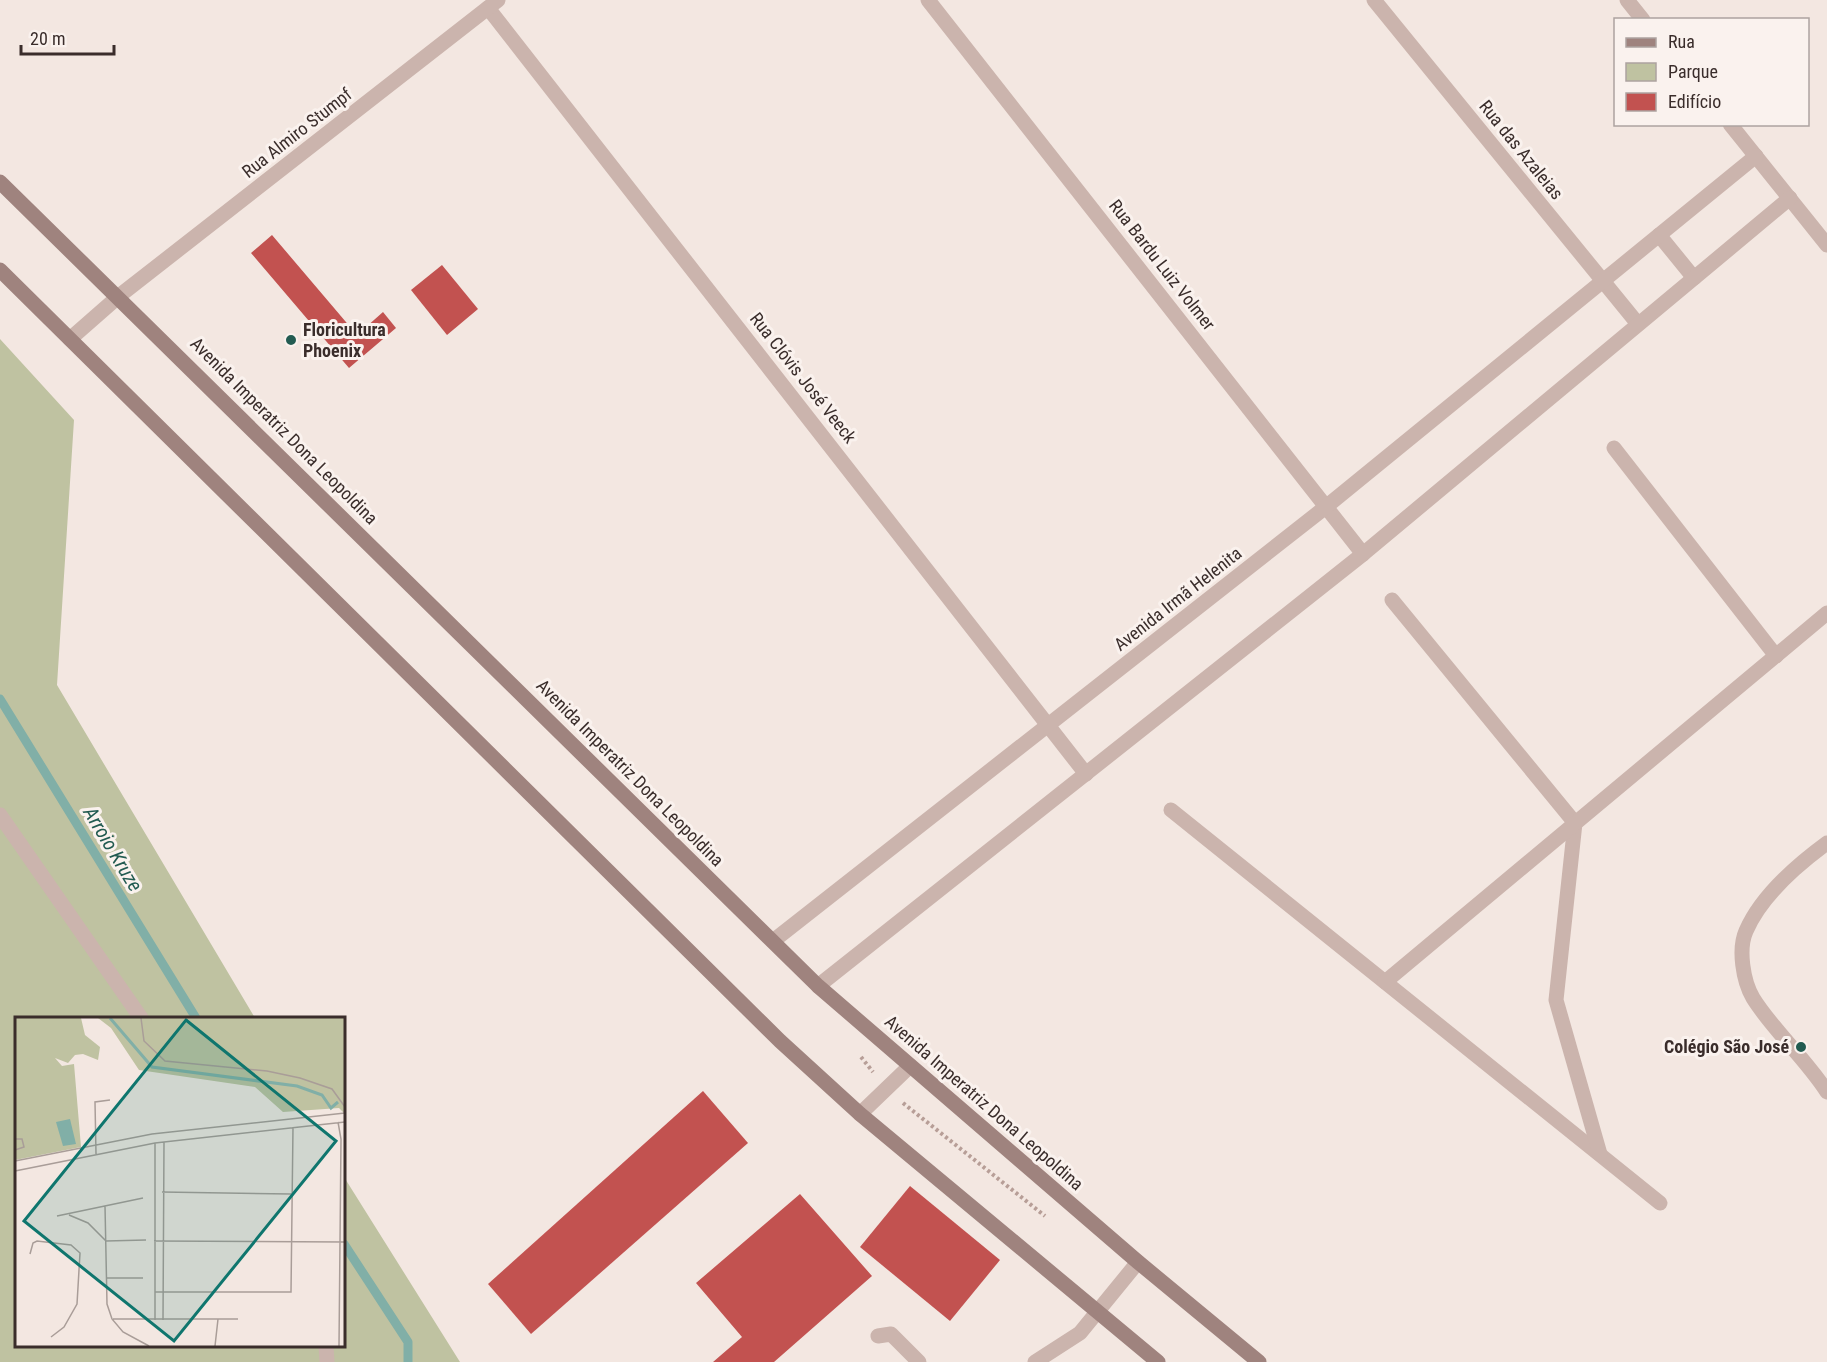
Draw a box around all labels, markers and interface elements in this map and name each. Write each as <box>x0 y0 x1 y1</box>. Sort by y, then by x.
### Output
scale bar <box>21 18 114 56</box>
legend <box>1614 18 1809 126</box>
text: 20 m <box>30 28 65 49</box>
text: Rua <box>1668 31 1695 52</box>
text: Parque <box>1668 61 1718 82</box>
street label: Rua Almiro Stumpf <box>238 83 356 182</box>
text: Edifício <box>1668 91 1721 112</box>
street label: Rua das Azaleias <box>1475 96 1568 203</box>
street label: Rua Bardu Luiz Volmer <box>1105 195 1220 335</box>
street label: Rua Clóvis José Veeck <box>746 308 861 447</box>
place label: Floricultura Phoenix <box>303 319 386 361</box>
street label: Avenida Imperatriz Dona Leopoldina <box>186 333 382 529</box>
marker: Floricultura Phoenix <box>284 333 298 347</box>
street label: Avenida Irmã Helenita <box>1110 542 1246 655</box>
street label: Avenida Imperatriz Dona Leopoldina <box>532 675 728 871</box>
water label: Arroio Kruze <box>78 801 148 896</box>
street label: Avenida Imperatriz Dona Leopoldina <box>881 1011 1088 1194</box>
inset map <box>15 1017 345 1347</box>
place label: Colégio São José <box>1664 1036 1789 1057</box>
marker: Colégio São José <box>1794 1040 1808 1054</box>

